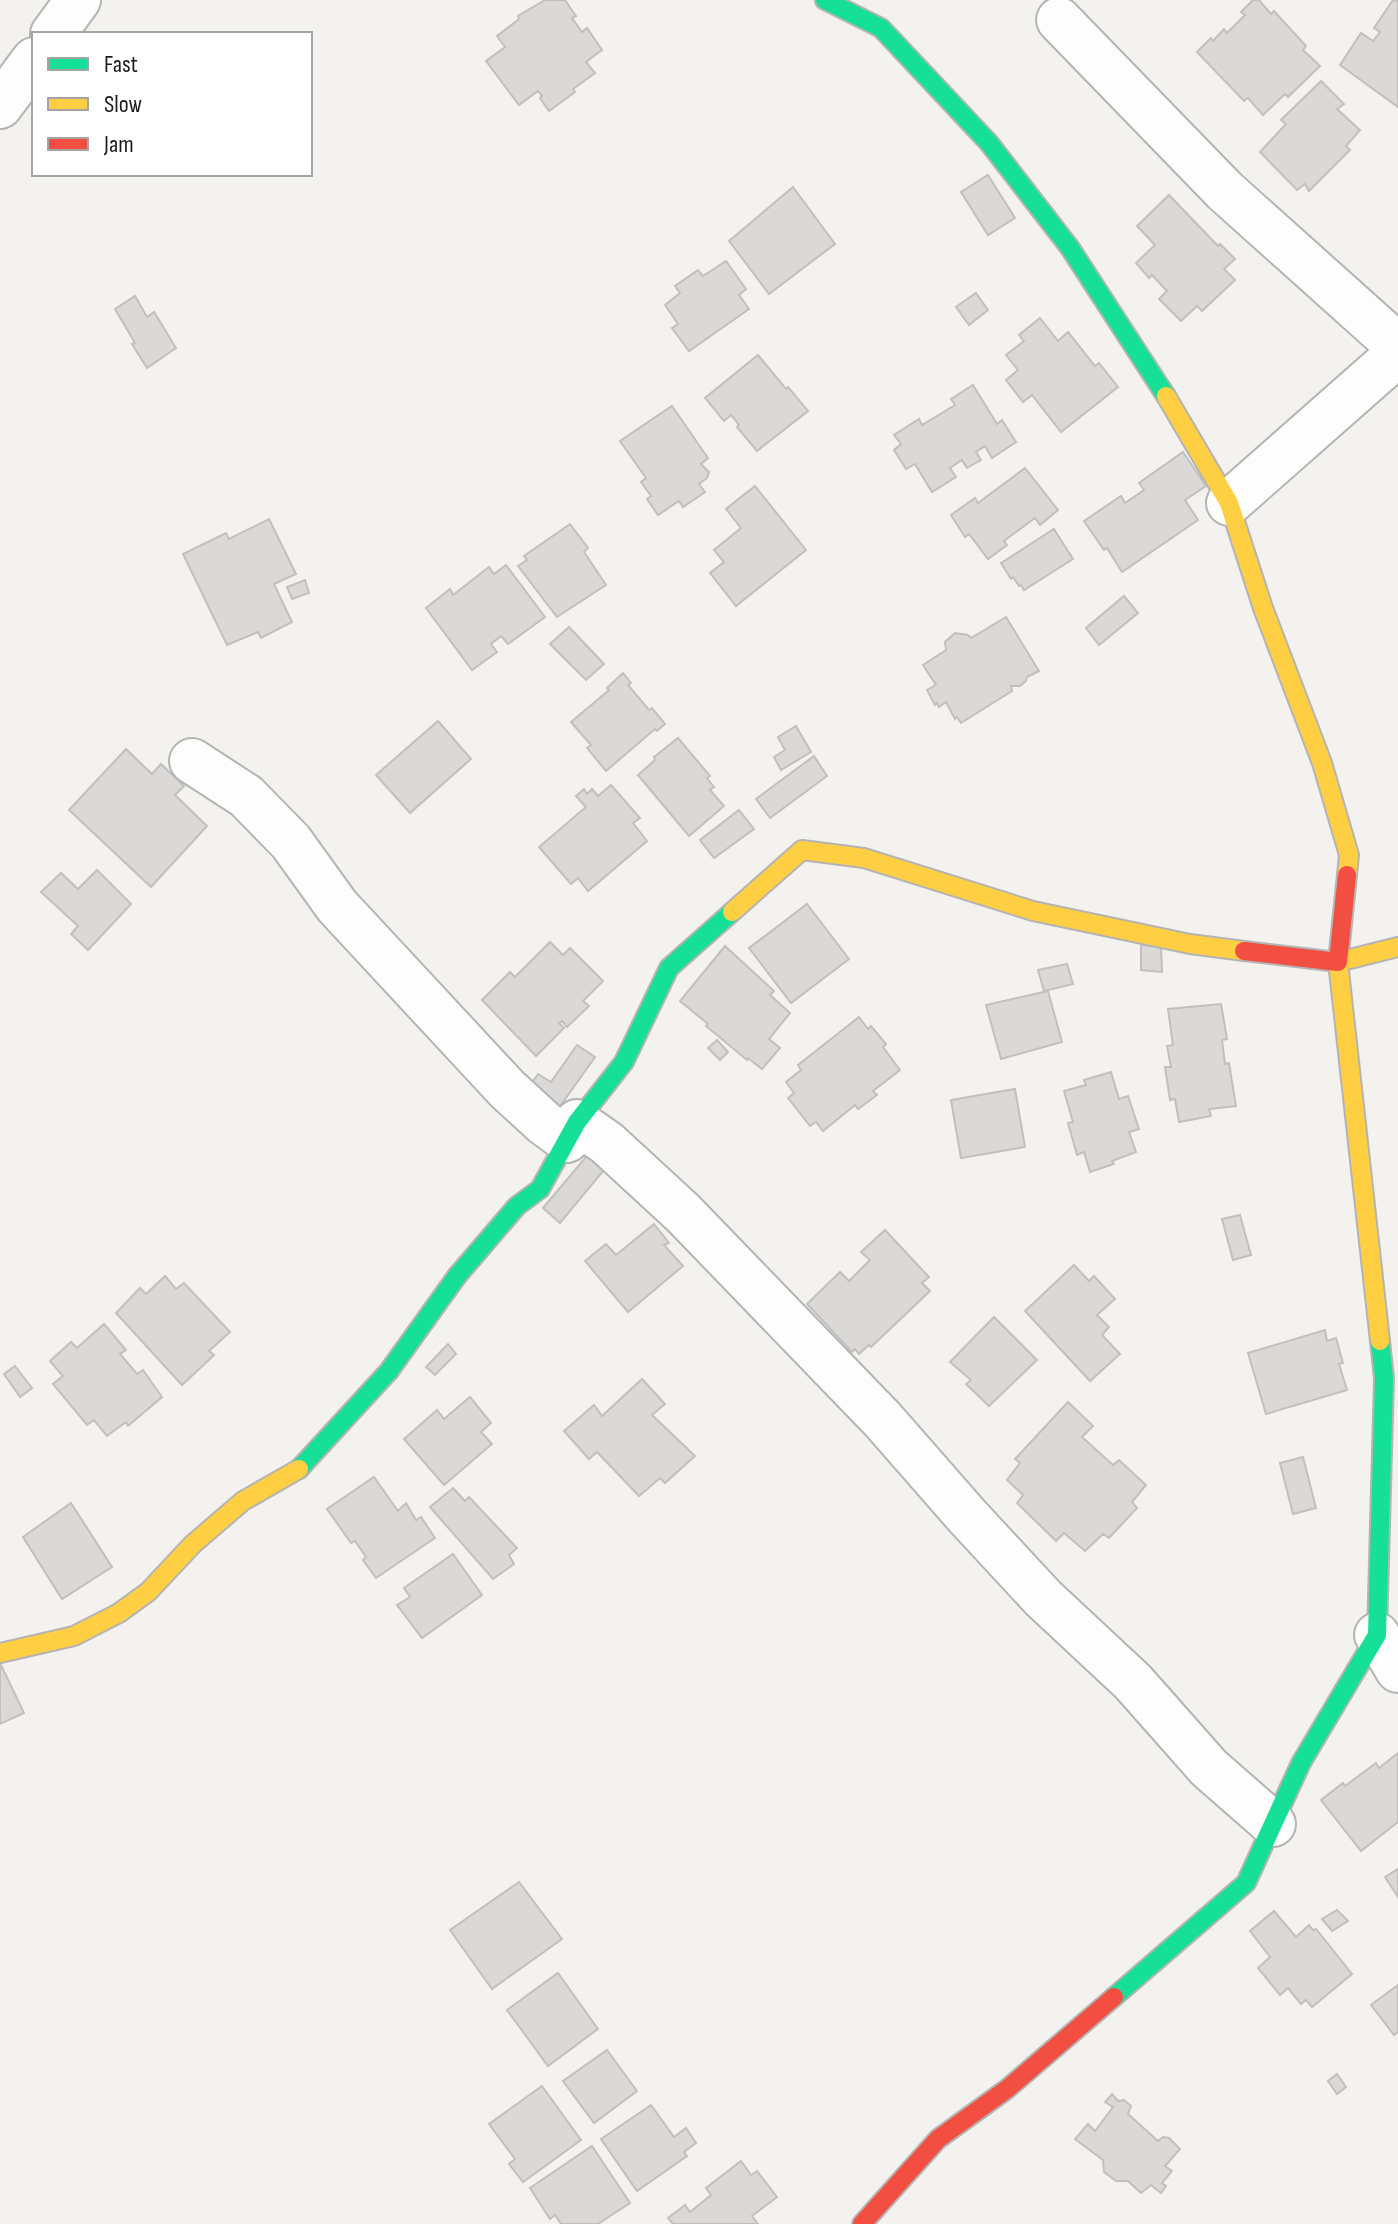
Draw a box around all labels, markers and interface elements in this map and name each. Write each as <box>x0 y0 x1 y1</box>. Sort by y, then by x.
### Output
legend <box>32 32 312 176</box>
text: Fast <box>104 50 138 79</box>
text: Slow <box>104 90 142 119</box>
text: Jam <box>103 130 134 159</box>

